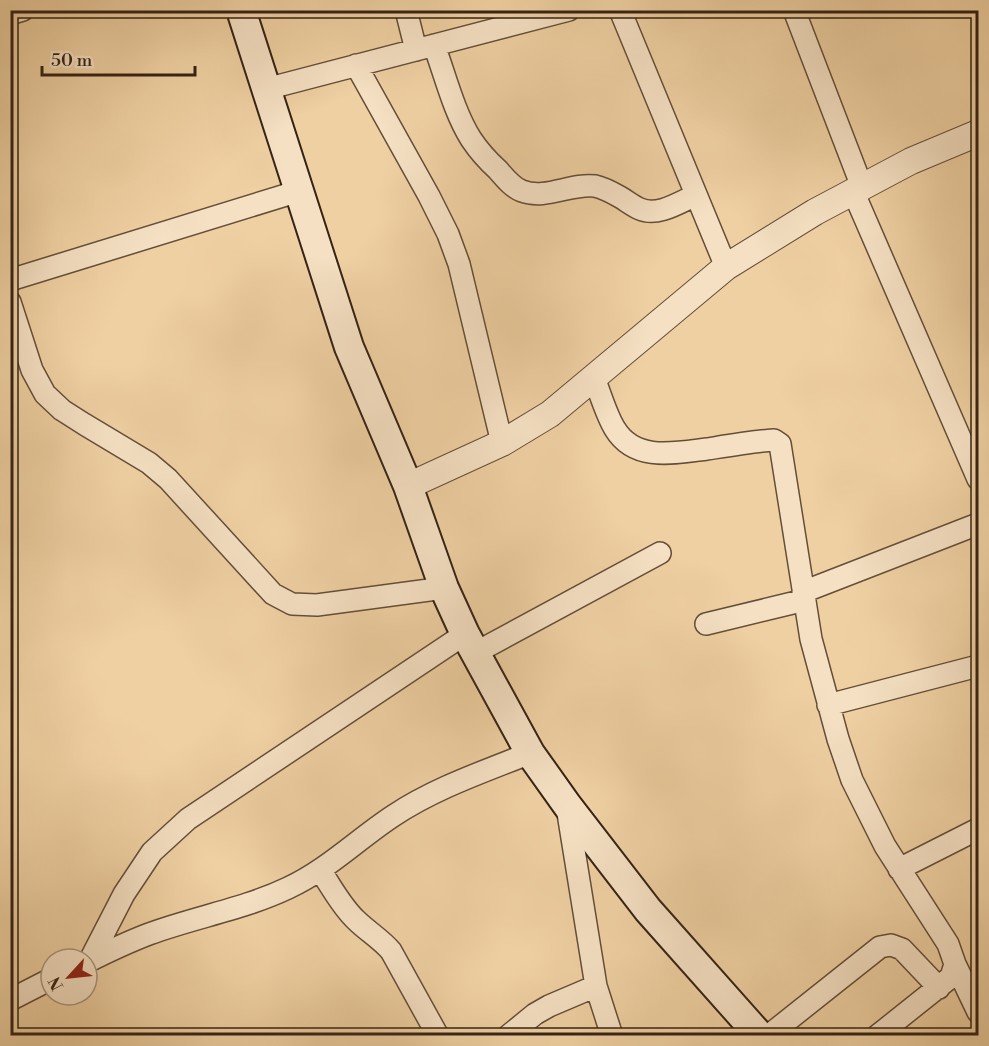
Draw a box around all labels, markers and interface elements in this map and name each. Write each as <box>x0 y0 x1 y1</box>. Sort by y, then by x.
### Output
scale bar <box>42 39 195 77</box>
text: 50 m <box>51 49 93 72</box>
north arrow <box>39 947 99 1007</box>
text: N <box>45 973 68 994</box>

